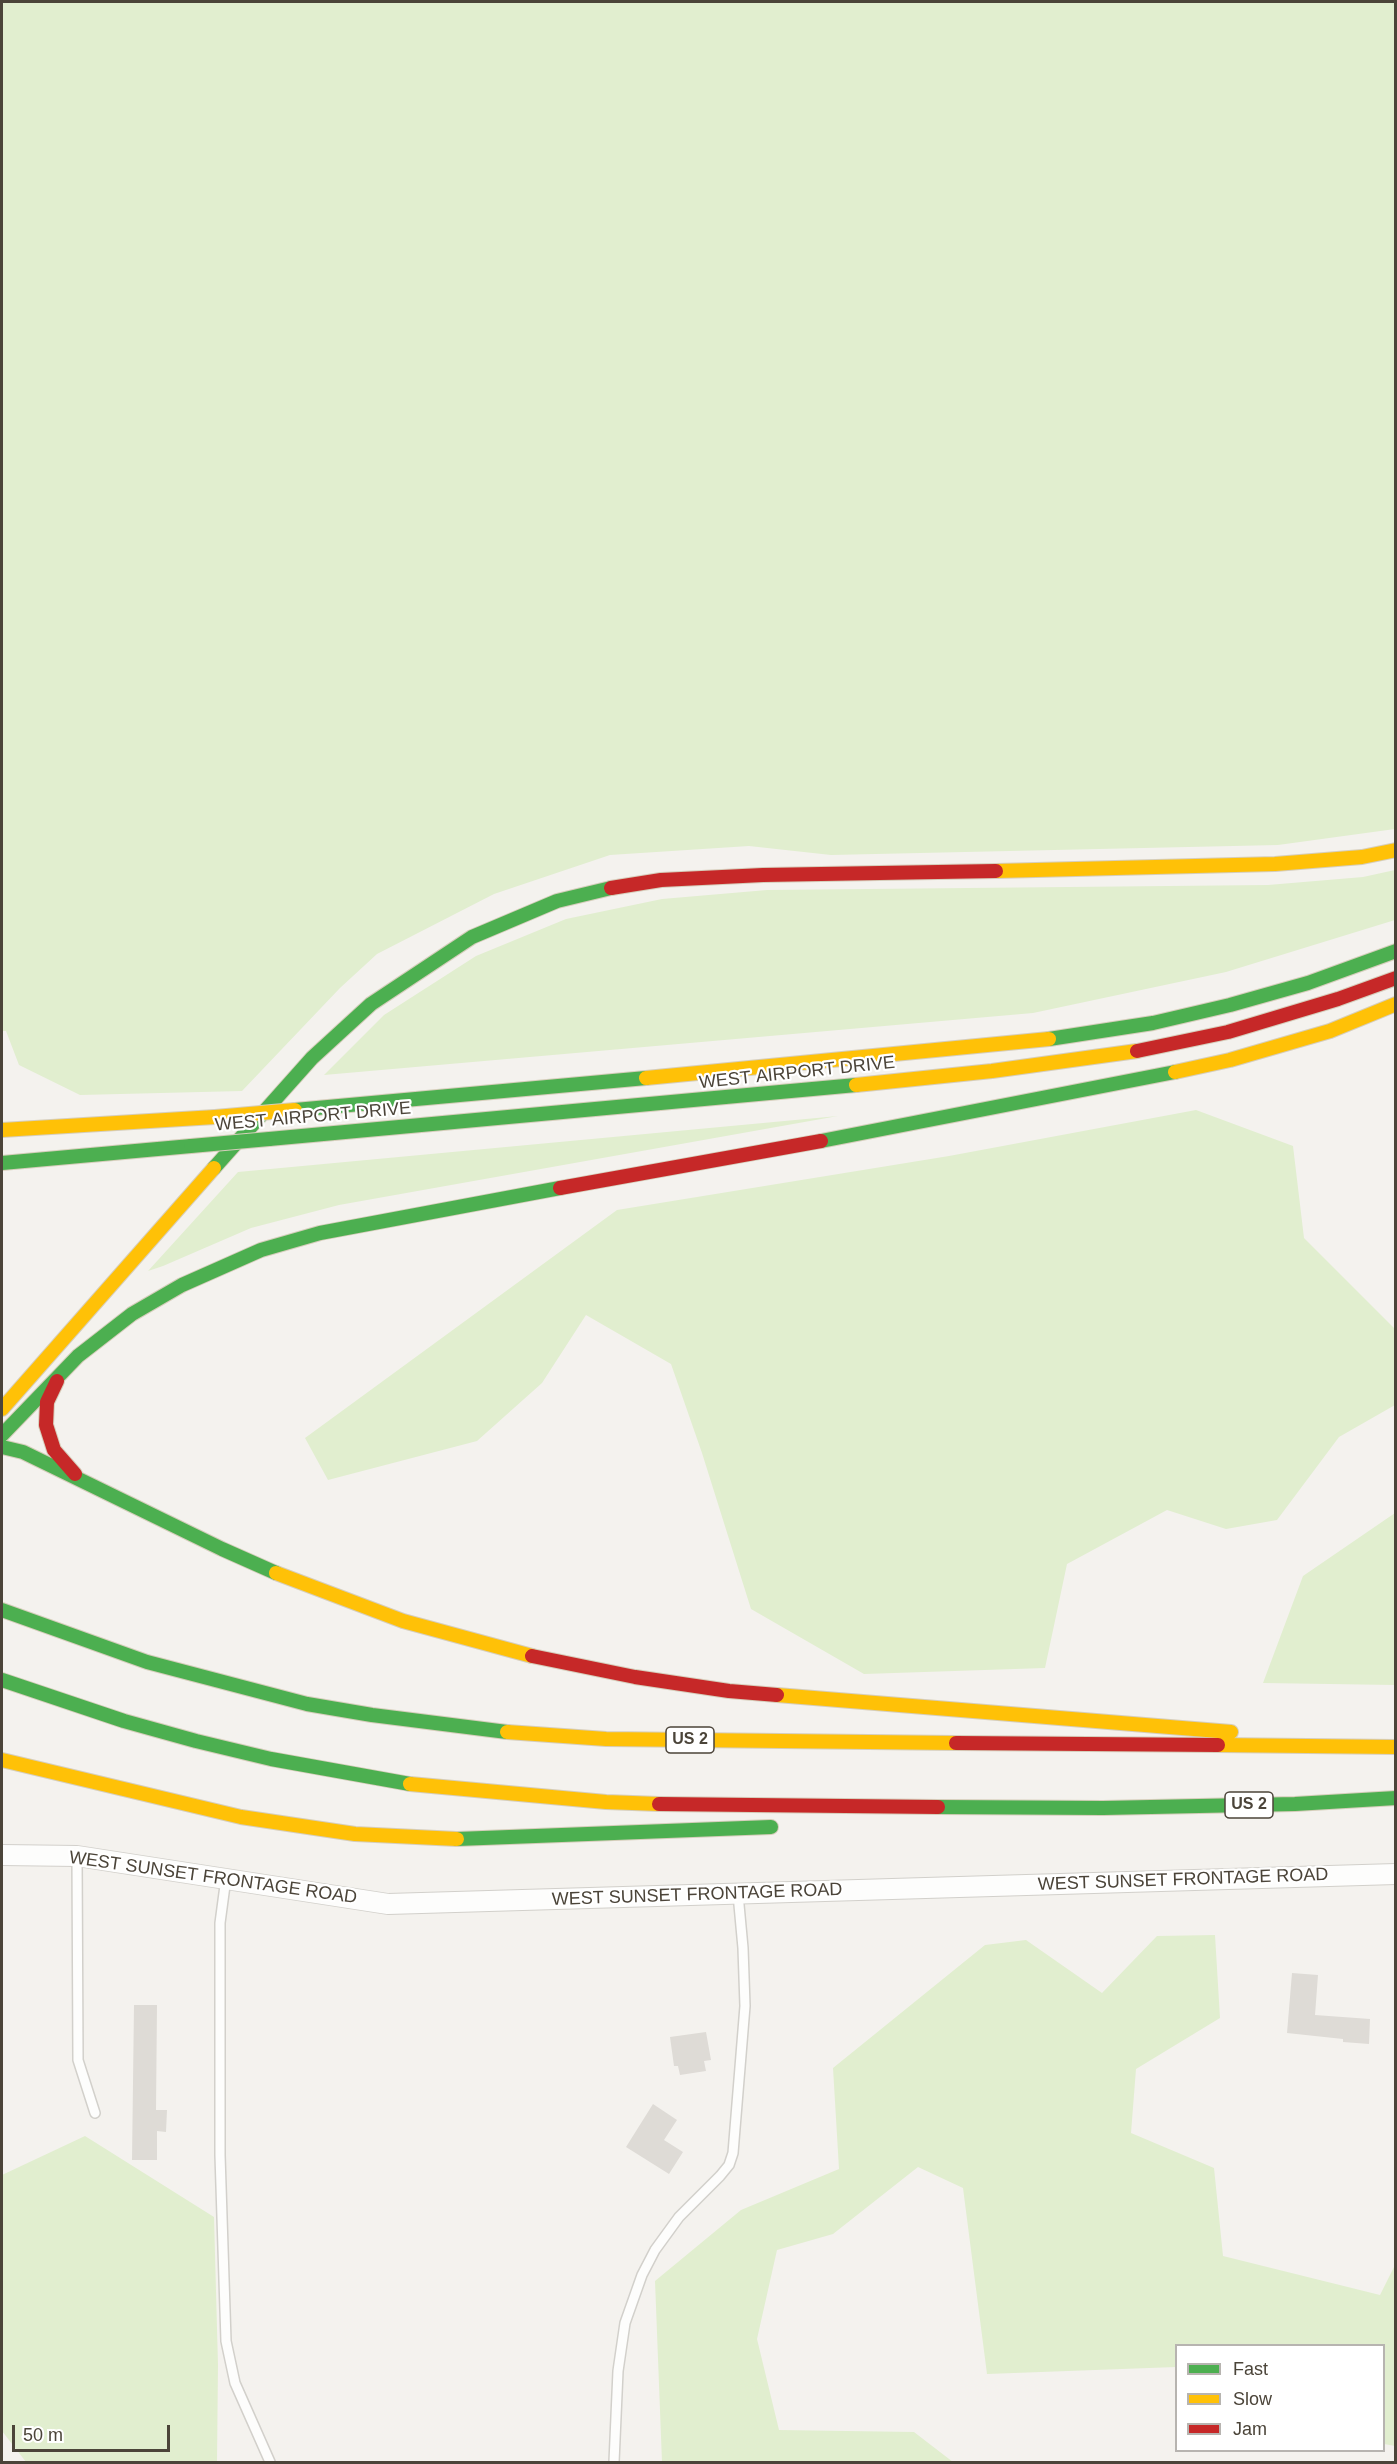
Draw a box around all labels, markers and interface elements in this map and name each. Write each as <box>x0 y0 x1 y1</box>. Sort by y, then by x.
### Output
street label: WEST AIRPORT DRIVE <box>698 1052 896 1094</box>
street label: WEST AIRPORT DRIVE <box>214 1098 412 1136</box>
road number: US 2 <box>666 1727 714 1753</box>
road number: US 2 <box>1225 1792 1273 1818</box>
street label: WEST SUNSET FRONTAGE ROAD <box>68 1847 358 1909</box>
street label: WEST SUNSET FRONTAGE ROAD <box>1037 1864 1329 1896</box>
street label: WEST SUNSET FRONTAGE ROAD <box>551 1879 843 1911</box>
legend <box>1175 2344 1385 2452</box>
text: Fast <box>1233 2359 1268 2379</box>
text: Slow <box>1233 2389 1272 2409</box>
scale bar <box>15 2413 172 2451</box>
text: Jam <box>1233 2419 1267 2439</box>
text: 50 m <box>23 2425 63 2445</box>

